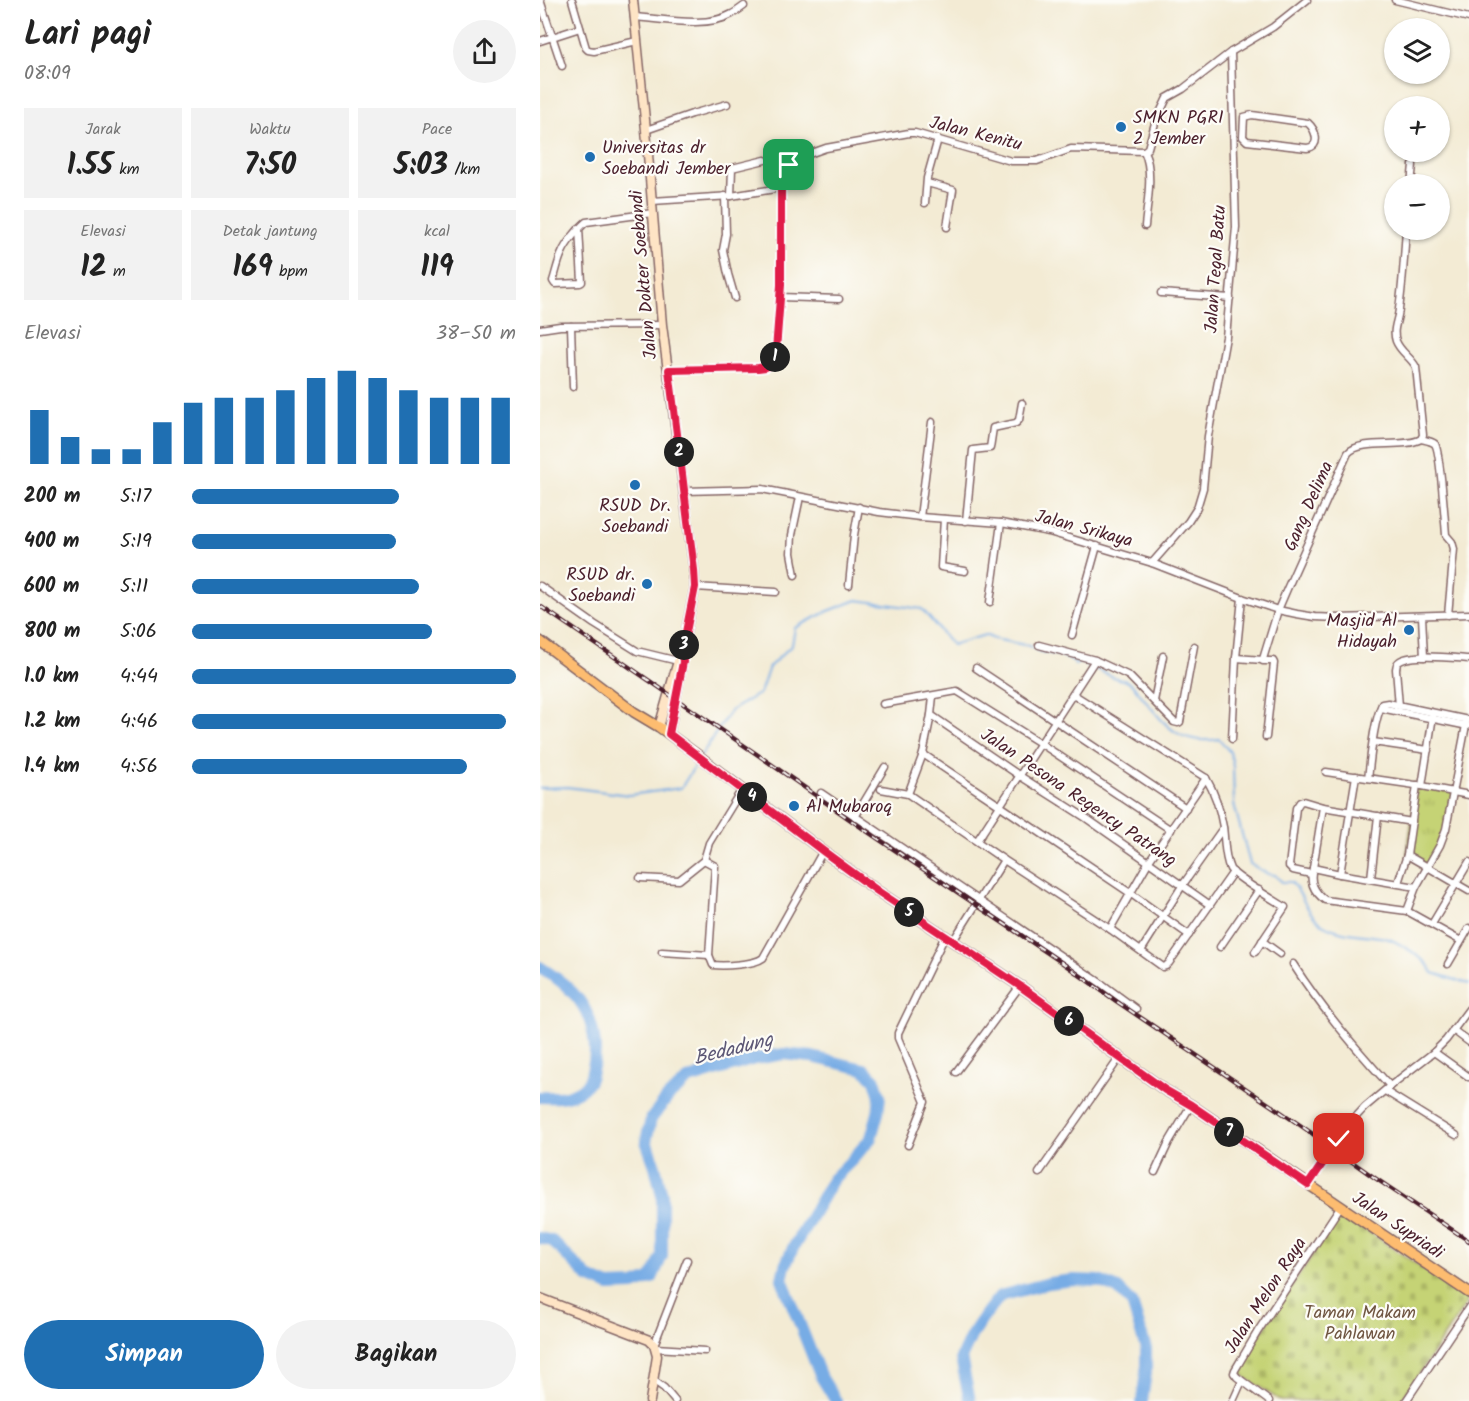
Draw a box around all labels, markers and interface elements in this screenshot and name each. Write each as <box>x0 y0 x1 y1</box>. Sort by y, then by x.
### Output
text: Lari pagi <box>24 9 151 62</box>
map controls <box>1384 18 1450 240</box>
button: layers <box>1384 18 1450 84</box>
button: share <box>453 20 516 83</box>
text: 08:09 <box>24 58 71 90</box>
button: + <box>1384 96 1450 162</box>
place label: SMKN PGRI 2 Jember <box>1133 104 1224 154</box>
street label: Jalan Kenitu <box>926 109 1025 160</box>
text: Jarak <box>85 117 121 142</box>
text: Waktu <box>249 117 291 142</box>
text: Pace <box>422 117 452 142</box>
marker: SMKN PGRI 2 Jember <box>1114 120 1128 134</box>
place label: Universitas dr Soebandi Jember <box>602 134 731 184</box>
pin <box>763 139 814 190</box>
text: 1.55 <box>66 142 113 190</box>
text: 7:50 <box>244 142 296 190</box>
text: 5:03 <box>394 142 448 190</box>
icon: arrive <box>772 148 805 181</box>
marker: Universitas dr Soebandi Jember <box>583 150 597 164</box>
text: km <box>113 157 140 182</box>
text: /km <box>448 157 480 182</box>
button: − <box>1384 174 1450 240</box>
street label: Jalan Dokter Soebandi <box>623 188 666 361</box>
street label: Jalan Tegal Batu <box>1198 204 1235 334</box>
text: Elevasi <box>80 219 126 244</box>
text: Detak jantung <box>222 219 318 244</box>
text: kcal <box>424 219 450 244</box>
text: 12 <box>80 244 107 292</box>
text: 169 <box>232 244 273 292</box>
text: 119 <box>420 244 454 292</box>
text: m <box>107 259 126 284</box>
text: bpm <box>273 259 308 284</box>
text: Elevasi <box>24 318 81 350</box>
text: 38–50 m <box>436 318 516 350</box>
pin: 1 <box>760 342 790 372</box>
text: 1 <box>773 344 777 369</box>
pin: 2 <box>664 437 694 467</box>
text: 2 <box>674 439 684 464</box>
street label: Gang Delima <box>1277 457 1342 556</box>
marker: RSUD Dr. Soebandi <box>628 478 642 492</box>
text: 200 m <box>24 481 80 513</box>
text: 5:17 <box>120 481 151 513</box>
place label: RSUD Dr. Soebandi <box>599 492 671 542</box>
street label: Jalan Srikaya <box>1032 502 1136 556</box>
text: 400 m <box>24 526 80 558</box>
text: 5:19 <box>120 526 152 558</box>
place label: RSUD dr. Soebandi <box>566 561 636 611</box>
text: 600 m <box>24 571 79 603</box>
text: 5:11 <box>120 571 148 603</box>
marker: RSUD dr. Soebandi <box>640 577 654 591</box>
place label: Masjid Al Hidayah <box>1326 607 1398 657</box>
text: 800 m <box>24 616 80 648</box>
text: 5:06 <box>120 616 157 648</box>
marker: Masjid Al Hidayah <box>1402 623 1416 637</box>
pin: 3 <box>669 630 699 660</box>
text: 3 <box>680 632 688 657</box>
text: 1.0 km <box>24 661 79 693</box>
text: 4:44 <box>120 661 158 693</box>
text: 1.2 km <box>24 706 80 738</box>
text: 4:46 <box>120 706 158 738</box>
street label: Jalan Pesona Regency Patrang <box>974 721 1182 875</box>
text: 1.4 km <box>24 751 80 783</box>
text: 4:56 <box>120 751 158 783</box>
pin: 4 <box>737 782 767 812</box>
text: 4 <box>748 784 756 809</box>
place label: Al Mubaroq <box>806 793 892 822</box>
marker: Al Mubaroq <box>787 799 801 813</box>
pin: 5 <box>894 897 924 927</box>
text: 5 <box>905 899 913 924</box>
pin: 6 <box>1054 1006 1084 1036</box>
text: 6 <box>1065 1008 1073 1033</box>
water label: Bedadung <box>690 1024 778 1075</box>
pin <box>1313 1113 1364 1164</box>
pin: 7 <box>1214 1117 1244 1147</box>
text: 7 <box>1225 1119 1233 1144</box>
icon: check <box>1322 1122 1355 1155</box>
street label: Jalan Supriadi <box>1345 1185 1450 1268</box>
street label: Jalan Melon Raya <box>1218 1232 1315 1360</box>
park label: Taman Makam Pahlawan <box>1304 1299 1416 1349</box>
button: Simpan <box>24 1320 264 1389</box>
button: Bagikan <box>276 1320 516 1389</box>

